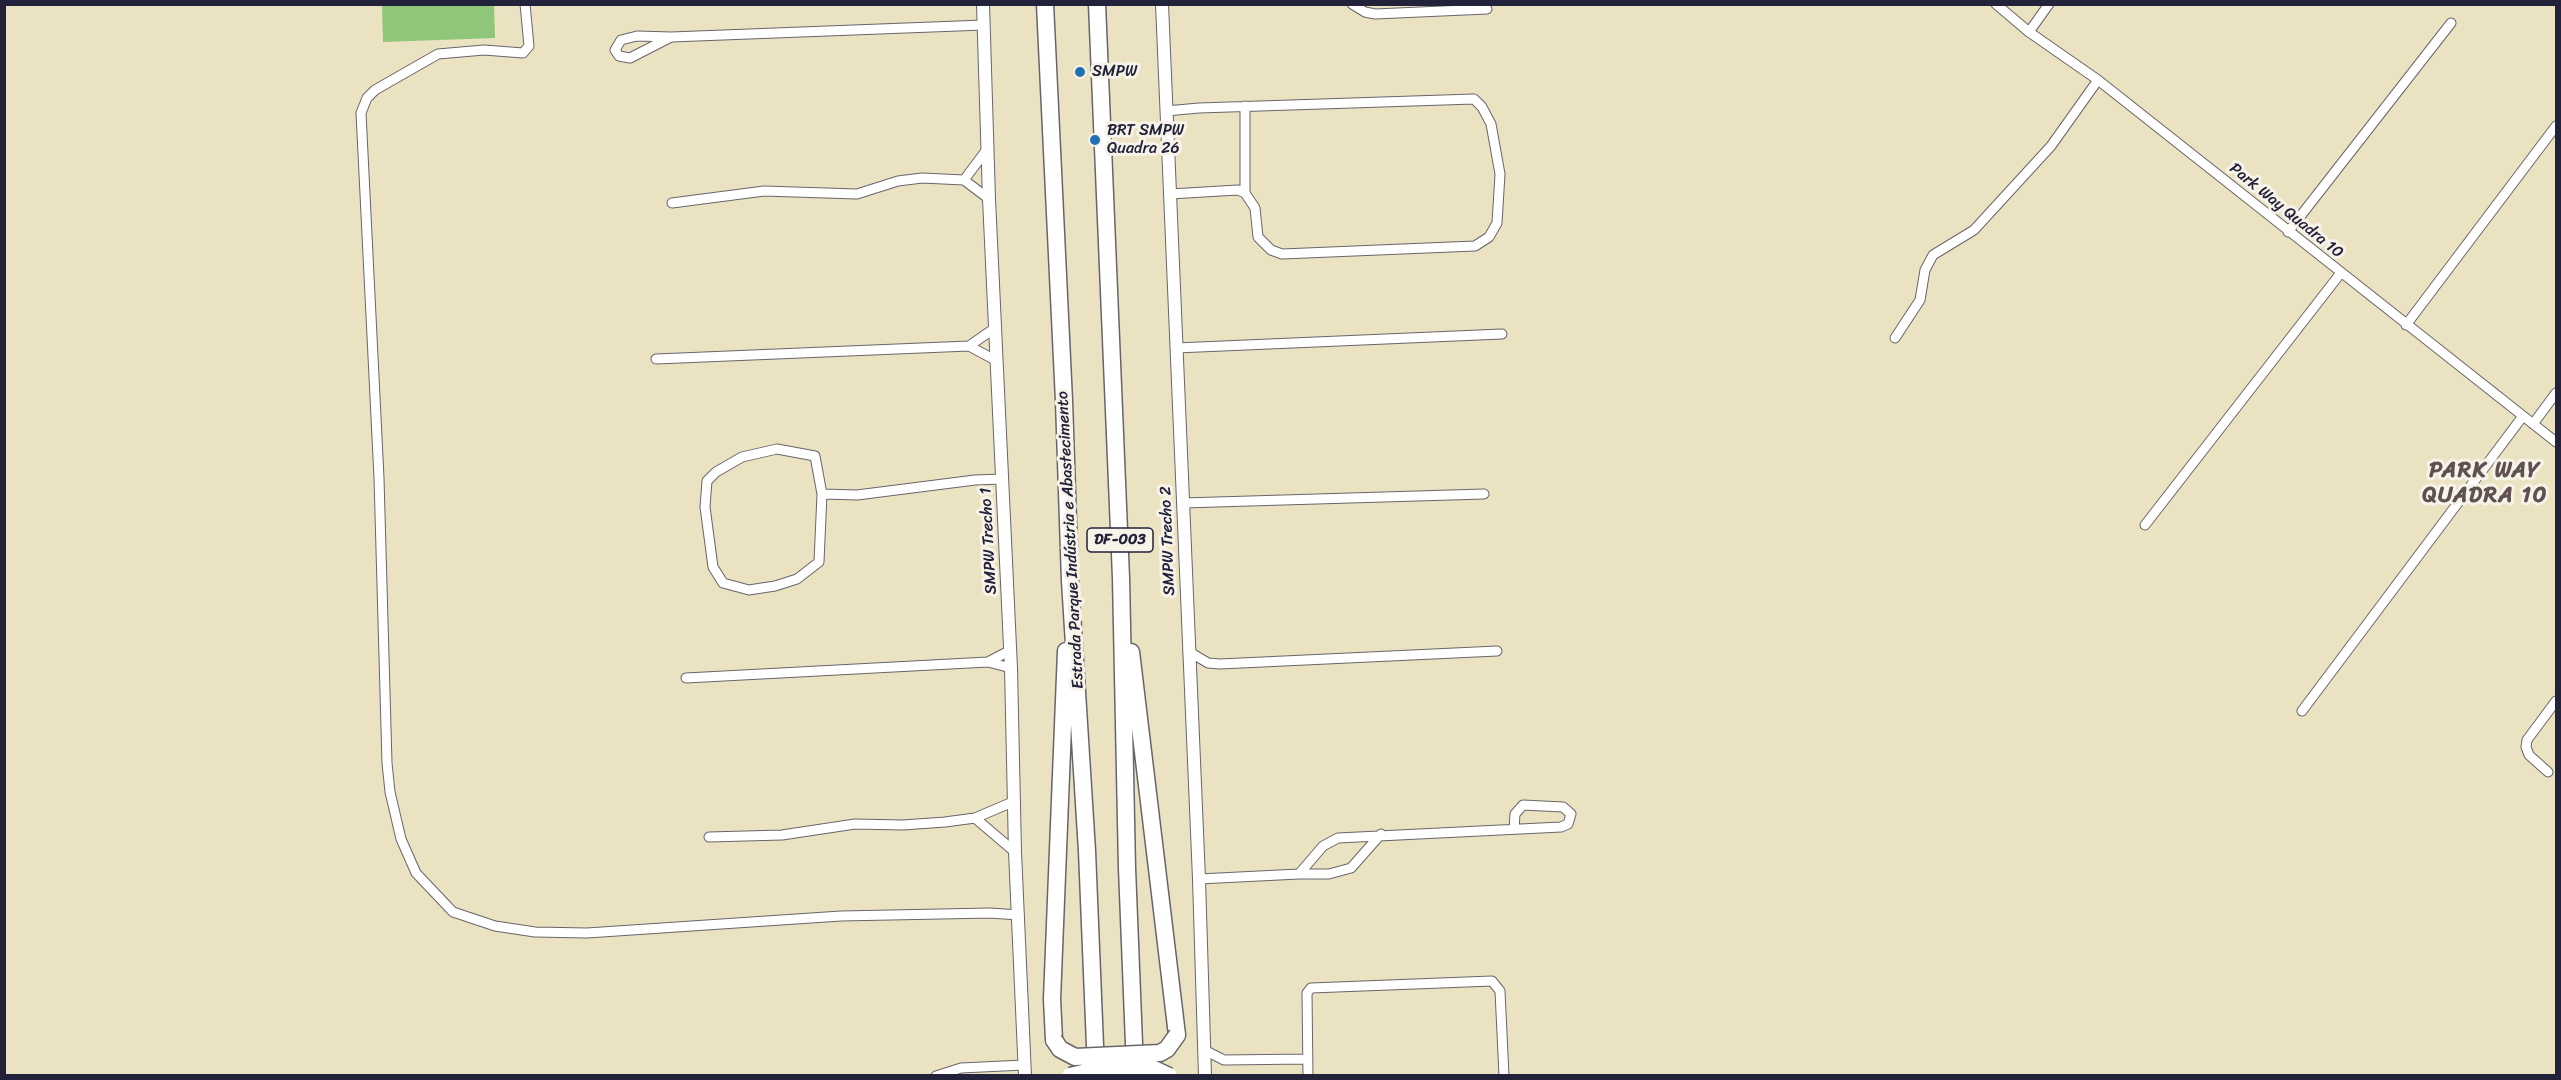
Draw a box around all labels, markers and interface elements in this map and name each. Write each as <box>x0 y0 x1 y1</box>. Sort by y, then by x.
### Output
place label: SMPW <box>1092 62 1137 82</box>
marker: SMPW <box>1073 65 1087 79</box>
place label: BRT SMPW Quadra 26 <box>1107 121 1184 159</box>
marker: BRT SMPW Quadra 26 <box>1088 133 1102 147</box>
street label: Park Way Quadra 10 <box>2225 159 2347 263</box>
street label: Estrada Parque Indústria e Abastecimento <box>1054 391 1088 689</box>
district label: PARK WAY QUADRA 10 <box>2422 458 2548 510</box>
street label: SMPW Trecho 2 <box>1156 486 1180 596</box>
street label: SMPW Trecho 1 <box>977 487 1001 595</box>
road number: DF-003 <box>1087 528 1153 552</box>

